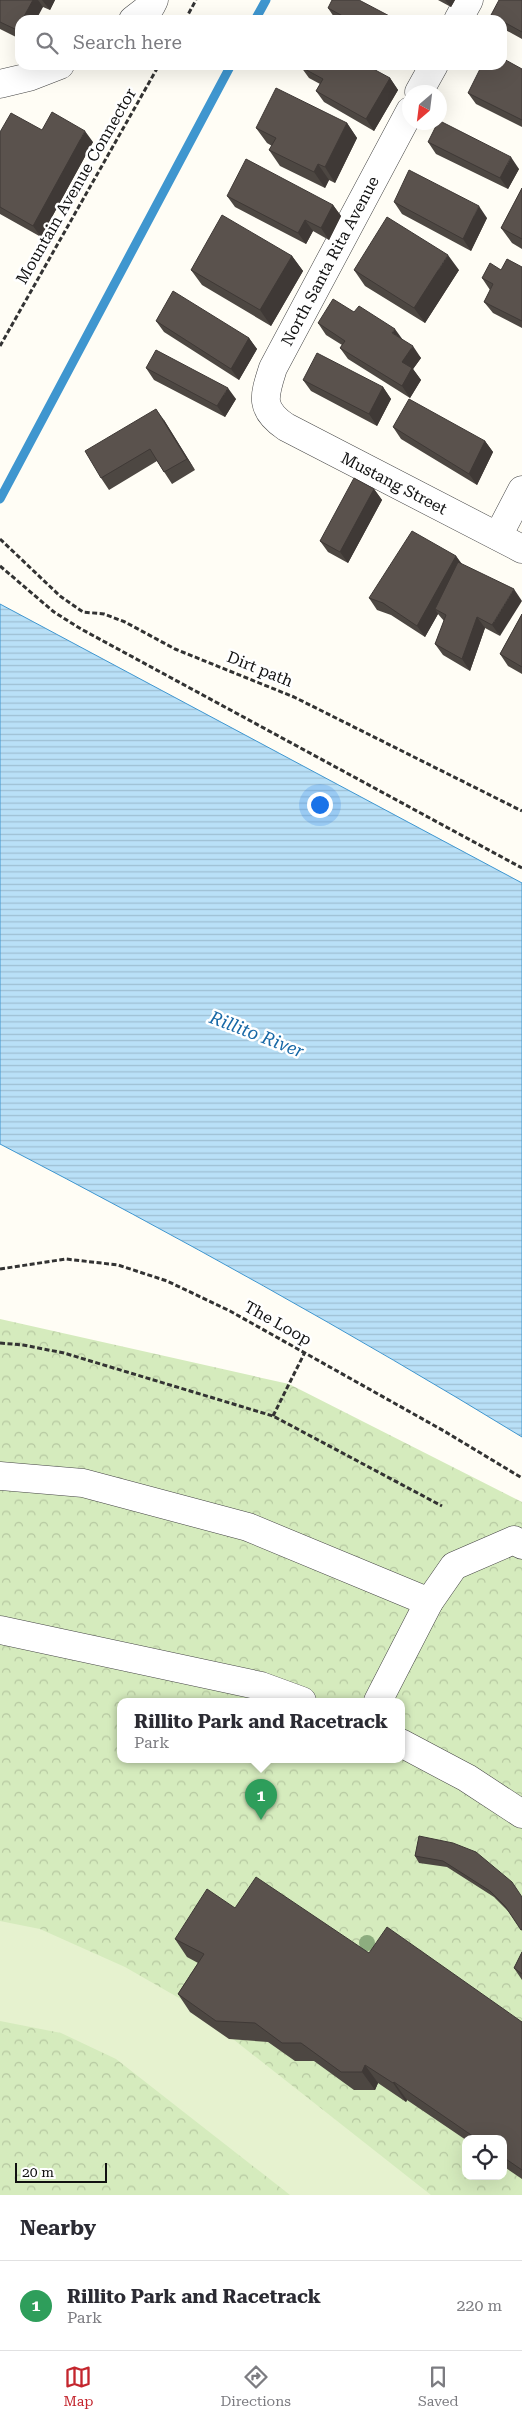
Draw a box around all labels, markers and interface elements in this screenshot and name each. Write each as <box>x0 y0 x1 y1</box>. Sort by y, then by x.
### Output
search box <box>15 15 507 70</box>
icon: search <box>33 29 61 57</box>
text: Search here <box>73 31 182 54</box>
street label: Mountain Avenue Connector <box>12 84 140 287</box>
north arrow <box>402 85 447 130</box>
street label: North Santa Rita Avenue <box>277 173 383 349</box>
street label: Mustang Street <box>338 448 451 518</box>
street label: Dirt path <box>224 647 296 691</box>
your location <box>307 792 333 818</box>
water label: Rillito River <box>206 1006 308 1062</box>
street label: The Loop <box>241 1297 315 1349</box>
popup <box>117 1698 405 1763</box>
text: Rillito Park and Racetrack <box>134 1710 388 1733</box>
text: Park <box>134 1733 169 1752</box>
pin: 1 <box>245 1779 277 1820</box>
map controls <box>462 2135 507 2180</box>
button: locate <box>462 2135 507 2180</box>
scale bar <box>15 2160 108 2183</box>
text: 20 m <box>22 2164 54 2180</box>
text: Nearby <box>20 2216 96 2240</box>
text: Rillito Park and Racetrack <box>67 2285 321 2308</box>
text: 1 <box>32 2296 40 2315</box>
text: 220 m <box>456 2296 502 2315</box>
text: Park <box>67 2308 102 2327</box>
tab: Map <box>64 2363 93 2409</box>
tab: Directions <box>220 2363 291 2409</box>
tab: Saved <box>418 2363 459 2409</box>

